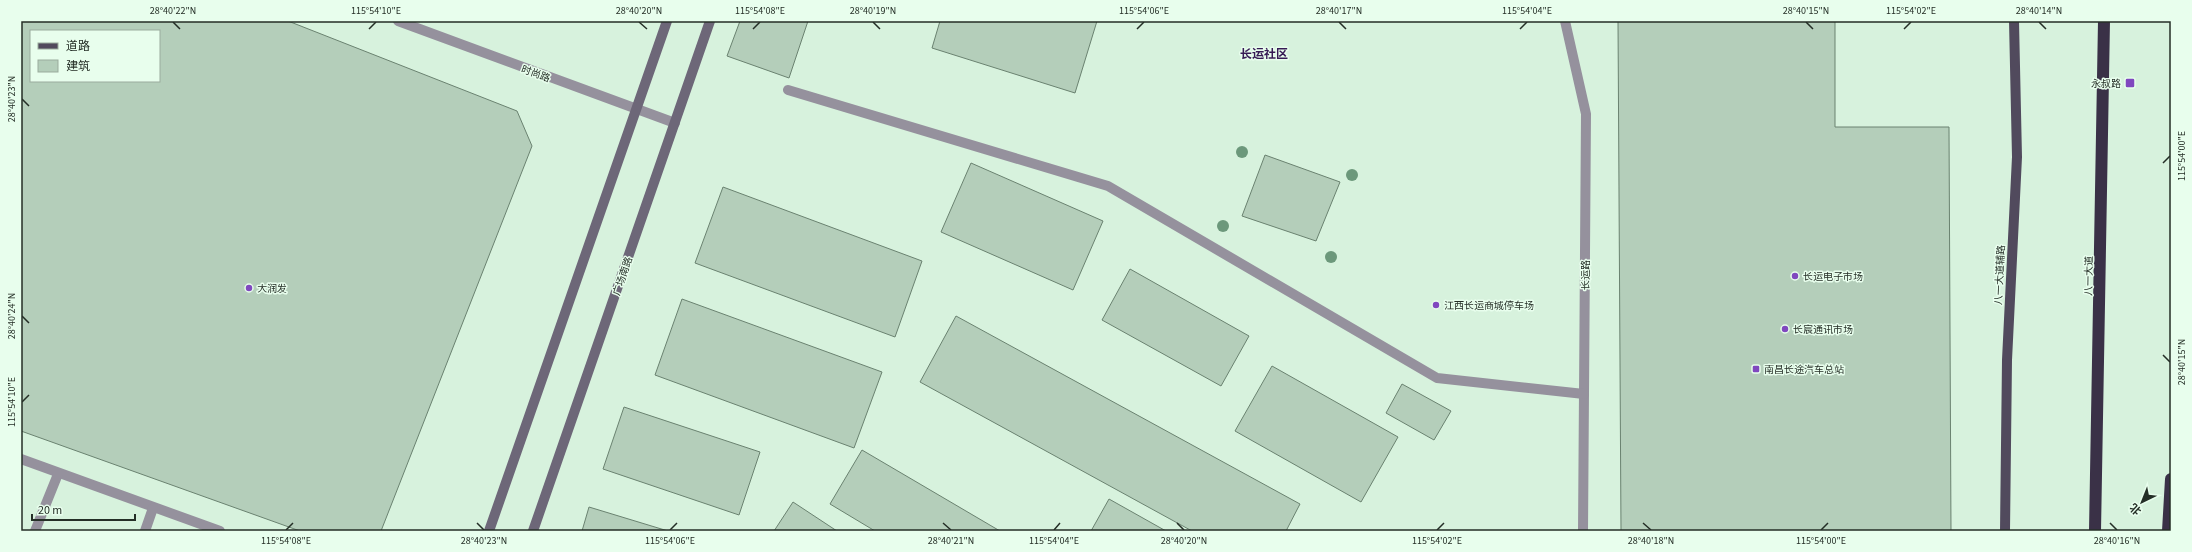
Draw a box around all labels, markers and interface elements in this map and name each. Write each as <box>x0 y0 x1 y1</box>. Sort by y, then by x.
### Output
text: 28°40'22"N <box>150 4 196 18</box>
text: 115°54'10"E <box>351 4 401 18</box>
text: 28°40'20"N <box>616 4 662 18</box>
text: 115°54'08"E <box>735 4 785 18</box>
text: 28°40'19"N <box>850 4 896 18</box>
text: 115°54'06"E <box>1119 4 1169 18</box>
text: 28°40'17"N <box>1316 4 1362 18</box>
text: 115°54'04"E <box>1502 4 1552 18</box>
text: 28°40'15"N <box>1783 4 1829 18</box>
text: 115°54'02"E <box>1886 4 1936 18</box>
text: 28°40'14"N <box>2016 4 2062 18</box>
legend <box>30 30 160 82</box>
text: 道路 <box>66 38 90 55</box>
district label: 长运社区 <box>1240 46 1288 63</box>
text: 建筑 <box>66 58 90 75</box>
street label: 时尚路 <box>519 62 552 86</box>
text: 28°40'23"N <box>5 76 19 122</box>
place label: 永叔路 <box>2091 77 2121 91</box>
marker: 永叔路 <box>2124 77 2136 89</box>
text: 115°54'00"E <box>2175 131 2189 181</box>
street label: 八一大道辅路 <box>1991 245 2009 305</box>
street label: 广场南路 <box>610 255 636 298</box>
street label: 八一大道 <box>2082 256 2096 296</box>
street label: 长运路 <box>1579 260 1593 290</box>
place label: 长运电子市场 <box>1803 270 1863 284</box>
marker: 长运电子市场 <box>1790 271 1800 281</box>
place label: 大润发 <box>257 282 287 296</box>
marker: 大润发 <box>244 283 254 293</box>
text: 28°40'24"N <box>5 293 19 339</box>
place label: 江西长运商城停车场 <box>1444 299 1534 313</box>
marker: 江西长运商城停车场 <box>1431 300 1441 310</box>
place label: 长宸通讯市场 <box>1793 323 1853 337</box>
marker: 长宸通讯市场 <box>1780 324 1790 334</box>
text: 28°40'15"N <box>2175 339 2189 385</box>
place label: 南昌长途汽车总站 <box>1764 363 1844 377</box>
marker: 南昌长途汽车总站 <box>1751 364 1761 374</box>
text: 115°54'10"E <box>5 377 19 427</box>
north arrow <box>2122 482 2162 522</box>
scale bar <box>32 496 135 522</box>
text: 北 <box>2126 500 2145 518</box>
text: 20 m <box>38 502 62 519</box>
text: 115°54'08"E <box>261 534 311 548</box>
text: 28°40'23"N <box>461 534 507 548</box>
text: 115°54'06"E <box>645 534 695 548</box>
text: 28°40'21"N <box>928 534 974 548</box>
text: 115°54'04"E <box>1029 534 1079 548</box>
text: 28°40'20"N <box>1161 534 1207 548</box>
text: 115°54'02"E <box>1412 534 1462 548</box>
text: 28°40'18"N <box>1628 534 1674 548</box>
text: 115°54'00"E <box>1796 534 1846 548</box>
text: 28°40'16"N <box>2094 534 2140 548</box>

